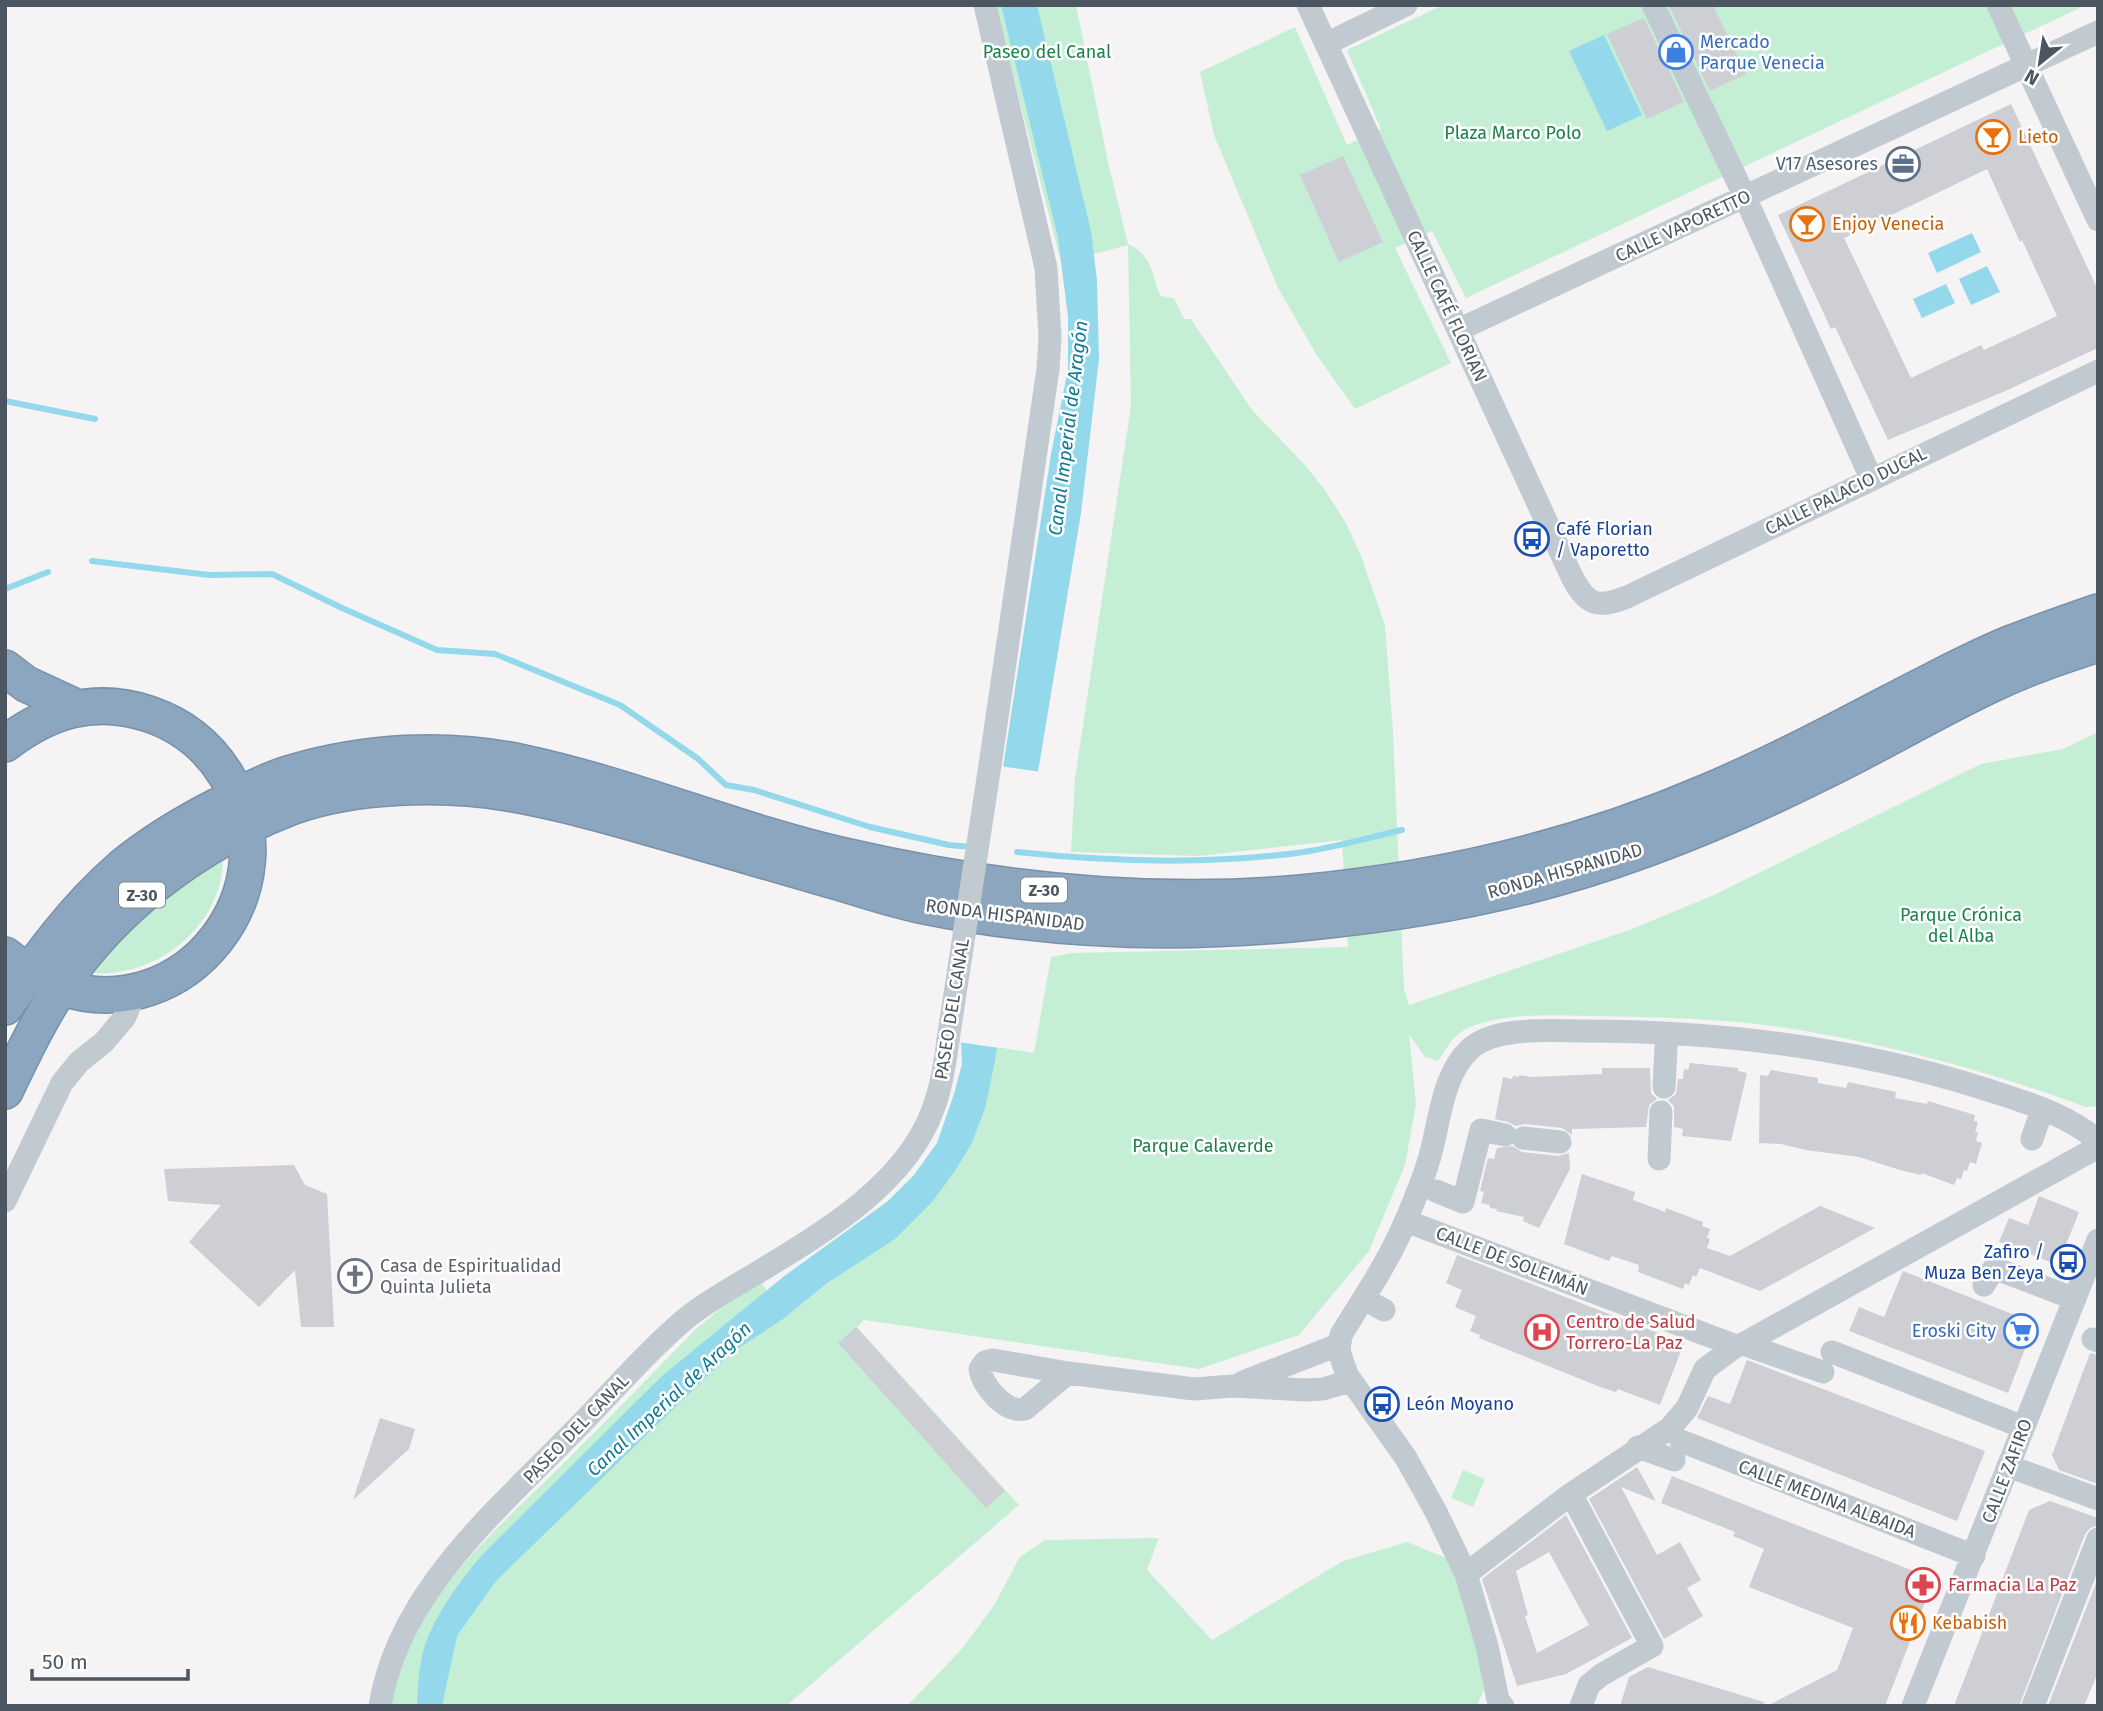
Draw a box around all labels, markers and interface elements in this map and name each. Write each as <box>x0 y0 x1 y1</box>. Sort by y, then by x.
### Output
north arrow <box>2005 28 2075 98</box>
place label: Mercado Parque Venecia <box>1700 31 1825 74</box>
shop icon: Mercado Parque Venecia <box>1657 33 1695 71</box>
park label: Paseo del Canal <box>983 41 1111 63</box>
text: N <box>2021 64 2043 90</box>
bar icon: Lieto <box>1974 118 2012 156</box>
park label: Plaza Marco Polo <box>1444 122 1582 144</box>
place label: Lieto <box>2018 126 2059 148</box>
office icon: V17 Asesores <box>1884 145 1922 183</box>
place label: V17 Asesores <box>1776 153 1878 175</box>
street label: CALLE VAPORETTO <box>1612 185 1754 267</box>
bar icon: Enjoy Venecia <box>1788 205 1826 243</box>
place label: Enjoy Venecia <box>1832 213 1944 235</box>
street label: CALLE CAFÉ FLORIAN <box>1402 226 1493 385</box>
water label: Canal Imperial de Aragón <box>1043 319 1093 537</box>
street label: CALLE PALACIO DUCAL <box>1762 442 1930 540</box>
place label: Café Florian / Vaporetto <box>1556 518 1653 561</box>
bus stop icon: Café Florian / Vaporetto <box>1513 520 1551 558</box>
street label: RONDA HISPANIDAD <box>1485 838 1645 904</box>
road number: Z-30 <box>1021 877 1067 902</box>
road number: Z-30 <box>119 882 165 908</box>
street label: RONDA HISPANIDAD <box>924 894 1086 936</box>
park label: Parque Crónica del Alba <box>1900 904 2022 947</box>
street label: PASEO DEL CANAL <box>930 937 974 1081</box>
park label: Parque Calaverde <box>1132 1135 1274 1157</box>
street label: CALLE DE SOLEIMÁN <box>1433 1221 1592 1300</box>
place label: Zafiro / Muza Ben Zeya <box>1924 1241 2044 1284</box>
bus stop icon: Zafiro / Muza Ben Zeya <box>2049 1243 2087 1281</box>
place label: Casa de Espiritualidad Quinta Julieta <box>380 1255 562 1298</box>
church icon: Casa de Espiritualidad Quinta Julieta <box>336 1257 374 1295</box>
place label: Centro de Salud Torrero-La Paz <box>1566 1311 1696 1354</box>
supermarket icon: Eroski City <box>2002 1312 2040 1350</box>
hospital icon: Centro de Salud Torrero-La Paz <box>1523 1313 1561 1351</box>
water label: Canal Imperial de Aragón <box>582 1317 756 1481</box>
place label: Eroski City <box>1912 1320 1996 1342</box>
street label: PASEO DEL CANAL <box>518 1370 634 1488</box>
bus stop icon: León Moyano <box>1363 1385 1401 1423</box>
place label: León Moyano <box>1406 1393 1514 1415</box>
street label: CALLE ZAFIRO <box>1977 1416 2037 1526</box>
street label: CALLE MEDINA ALBAIDA <box>1735 1455 1919 1543</box>
pharmacy icon: Farmacia La Paz <box>1904 1566 1942 1604</box>
place label: Farmacia La Paz <box>1948 1574 2077 1596</box>
restaurant icon: Kebabish <box>1889 1604 1927 1642</box>
place label: Kebabish <box>1932 1612 2007 1634</box>
scale bar <box>32 1638 187 1682</box>
text: 50 m <box>42 1649 88 1675</box>

